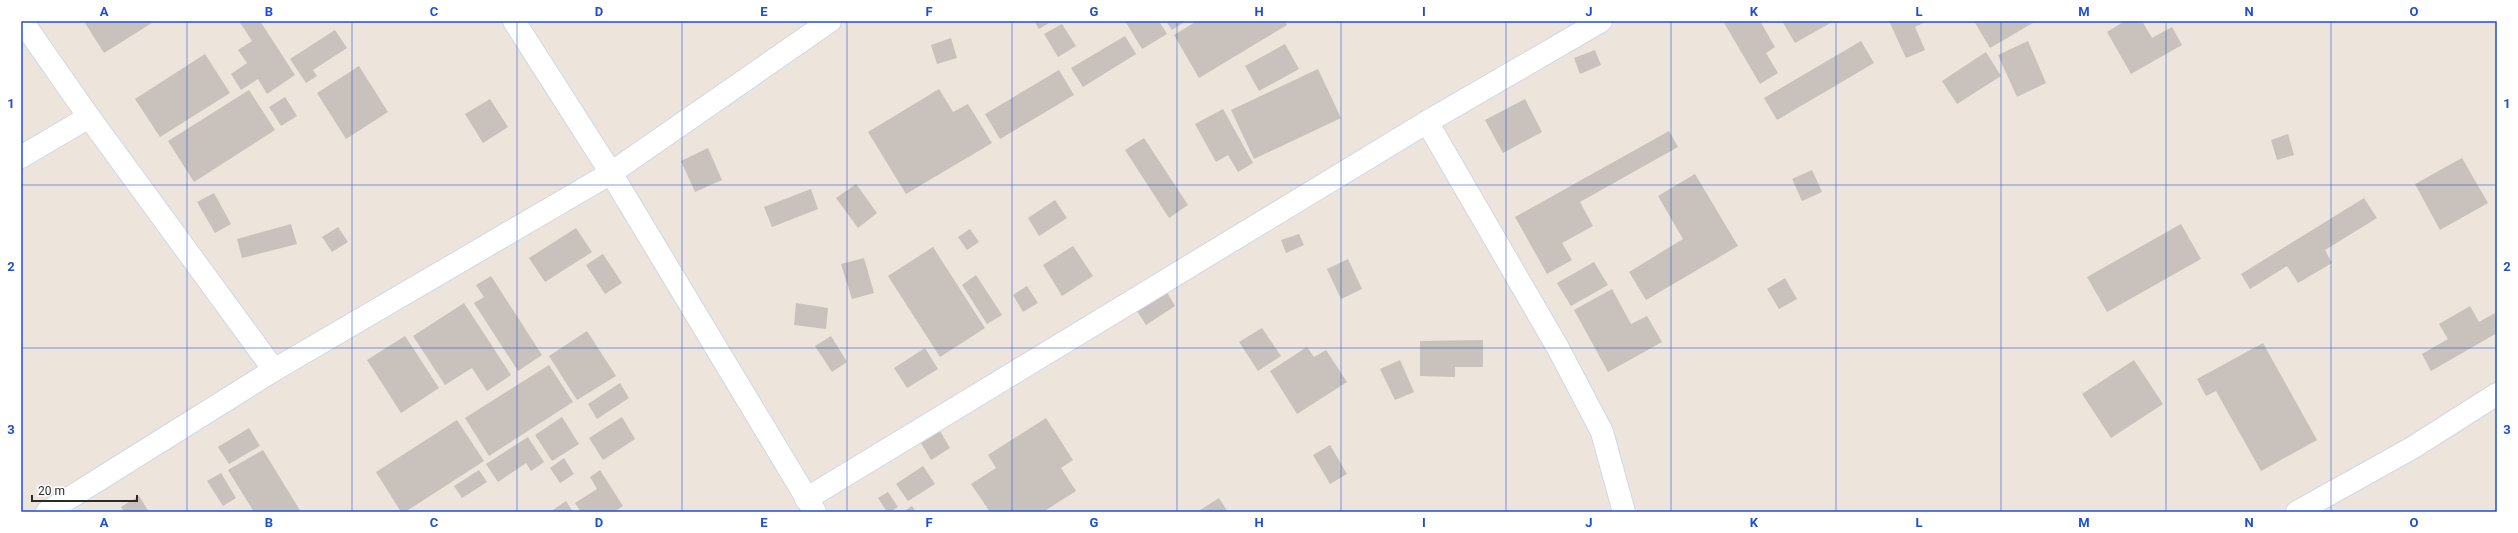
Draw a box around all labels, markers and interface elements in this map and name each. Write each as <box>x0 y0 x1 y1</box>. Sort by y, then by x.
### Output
text: A <box>100 4 109 19</box>
text: B <box>265 4 273 19</box>
text: C <box>430 4 439 19</box>
text: D <box>595 4 603 19</box>
text: E <box>760 4 768 19</box>
text: F <box>925 4 933 19</box>
text: G <box>1090 4 1099 19</box>
text: H <box>1254 4 1264 19</box>
text: I <box>1422 4 1426 19</box>
text: J <box>1585 4 1593 19</box>
text: K <box>1750 4 1759 19</box>
text: L <box>1915 4 1923 19</box>
text: M <box>2078 4 2090 19</box>
text: N <box>2244 4 2254 19</box>
text: O <box>2410 4 2419 19</box>
text: 1 <box>7 96 15 111</box>
text: 1 <box>2503 96 2511 111</box>
text: 2 <box>7 259 15 274</box>
text: 2 <box>2503 259 2511 274</box>
text: 3 <box>7 422 15 437</box>
text: 3 <box>2503 422 2511 437</box>
scale bar <box>32 477 137 503</box>
text: 20 m <box>38 484 65 498</box>
text: A <box>100 515 109 530</box>
text: B <box>265 515 273 530</box>
text: C <box>430 515 439 530</box>
text: D <box>595 515 603 530</box>
text: E <box>760 515 768 530</box>
text: F <box>925 515 933 530</box>
text: G <box>1090 515 1099 530</box>
text: H <box>1254 515 1264 530</box>
text: I <box>1422 515 1426 530</box>
text: J <box>1585 515 1593 530</box>
text: K <box>1750 515 1759 530</box>
text: L <box>1915 515 1923 530</box>
text: M <box>2078 515 2090 530</box>
text: N <box>2244 515 2254 530</box>
text: O <box>2410 515 2419 530</box>

